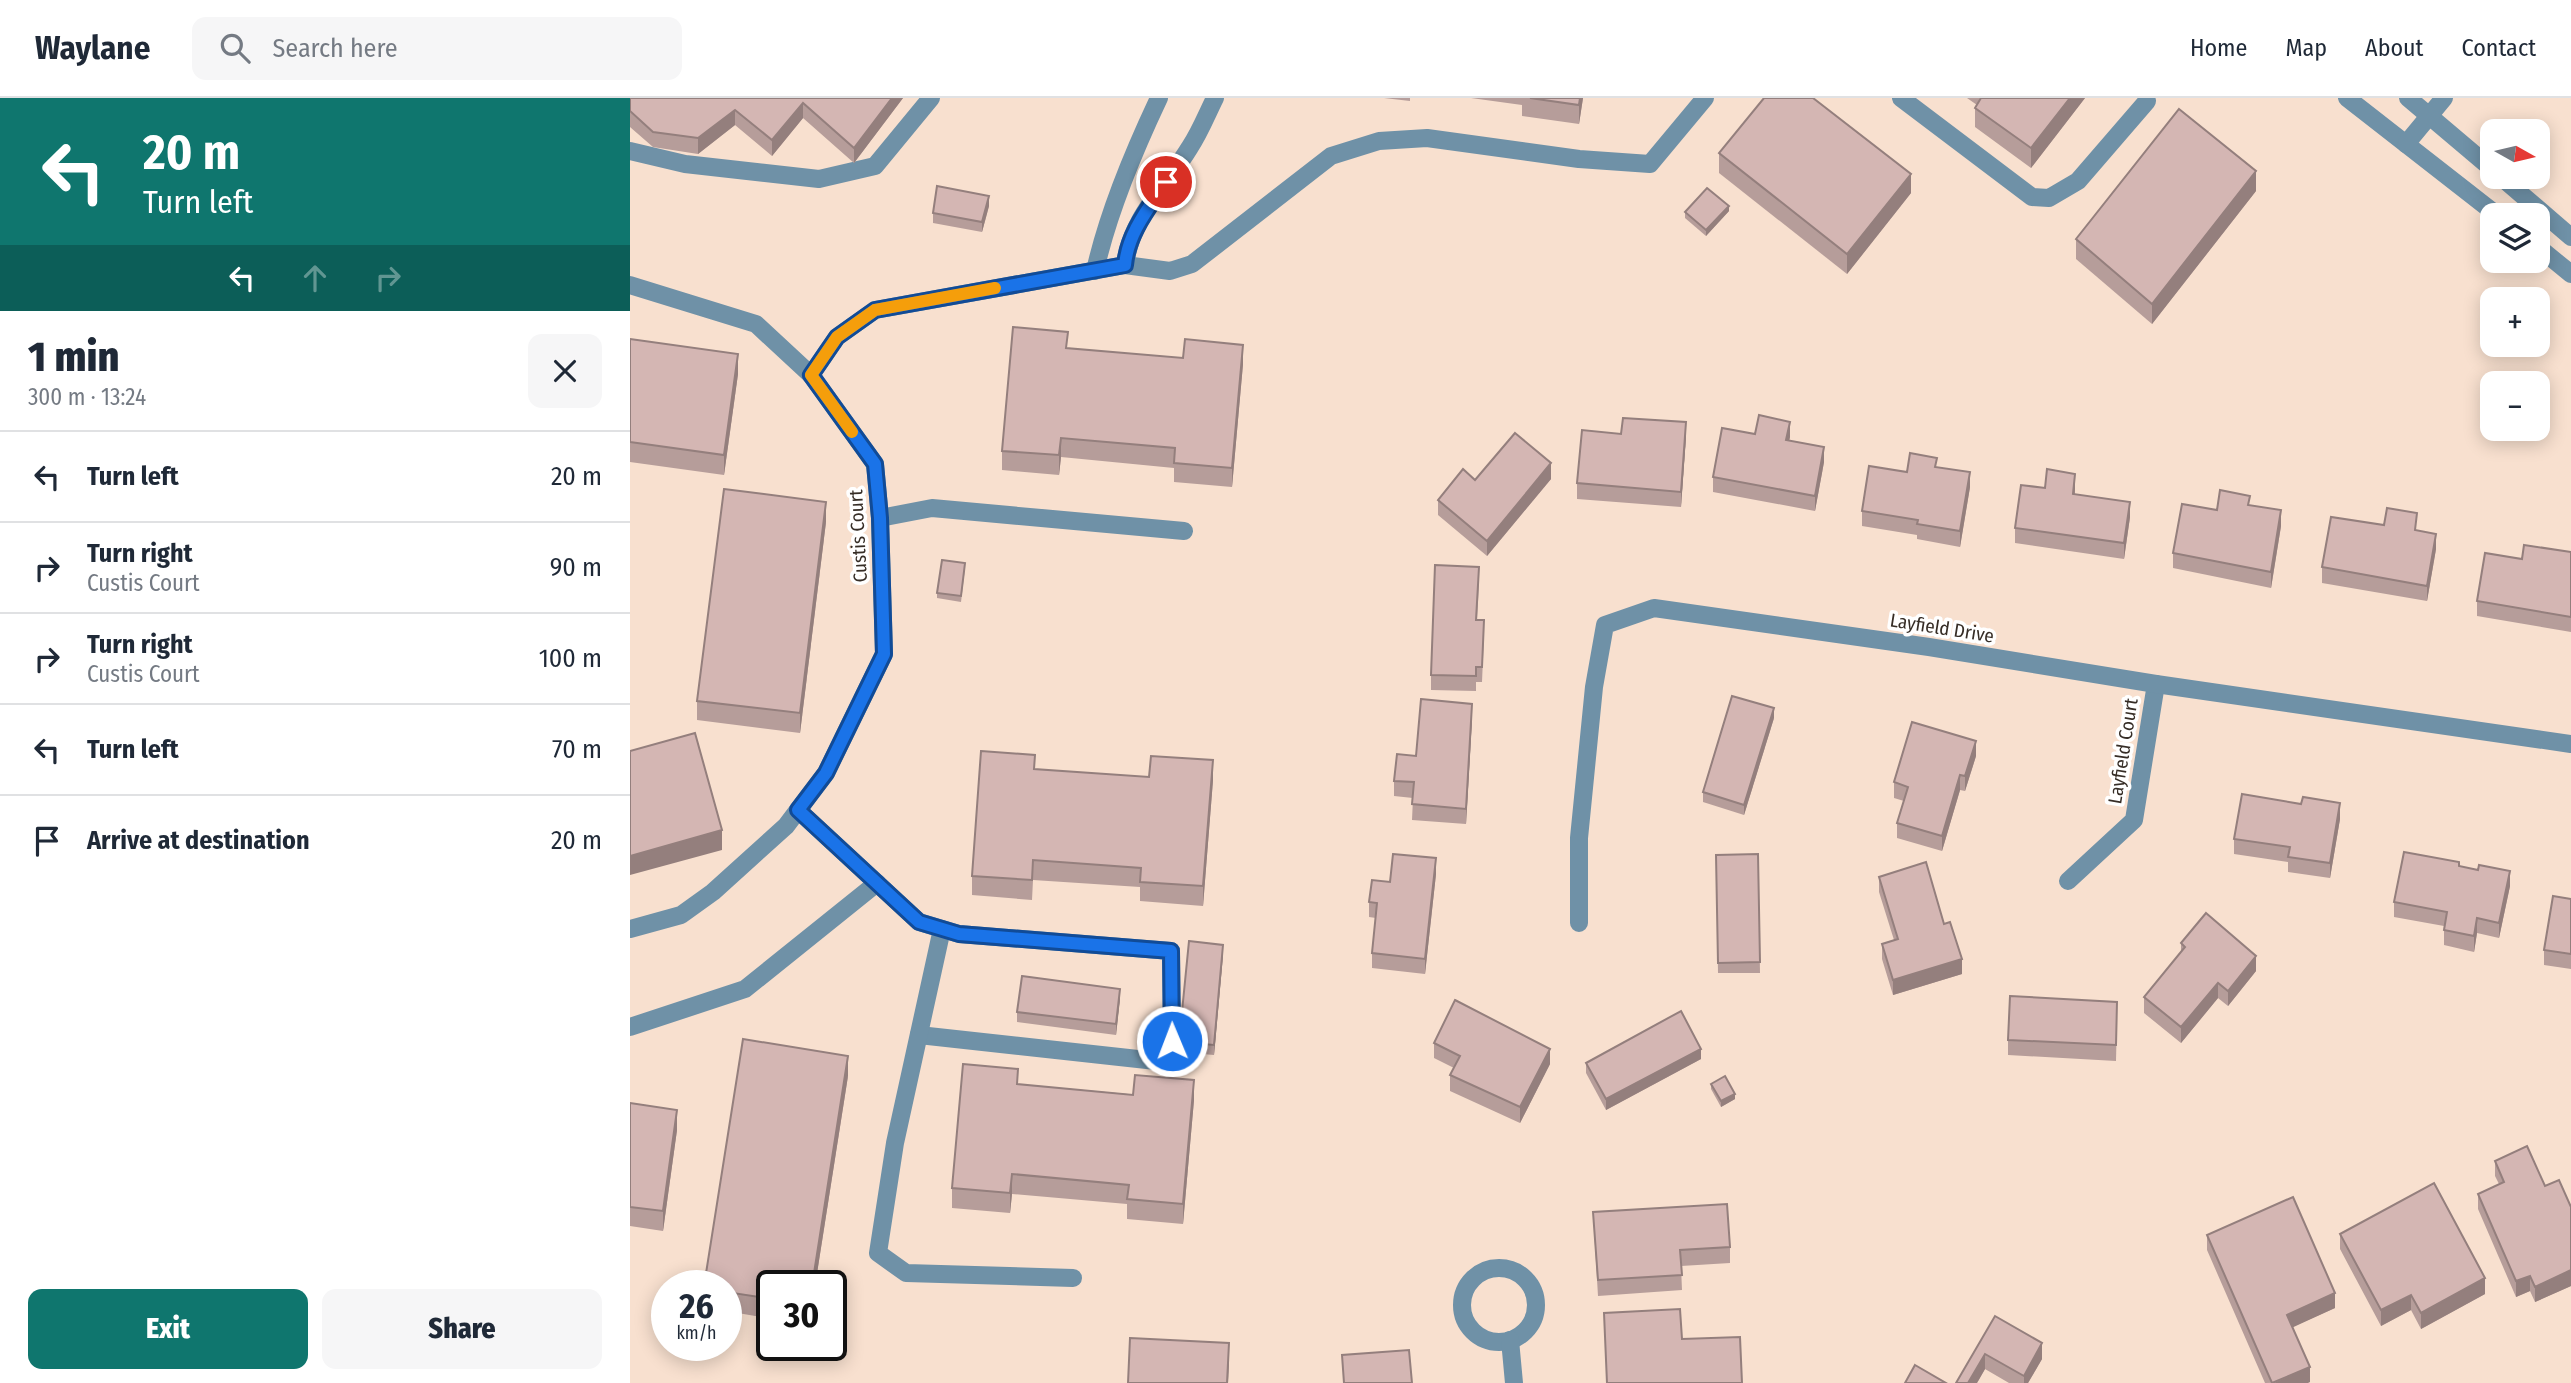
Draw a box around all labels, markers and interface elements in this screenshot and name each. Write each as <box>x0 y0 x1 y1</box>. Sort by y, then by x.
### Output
search box <box>192 17 682 80</box>
text: Waylane <box>35 28 150 68</box>
icon: search <box>216 29 254 67</box>
text: Search here <box>272 33 398 64</box>
text: Home <box>2190 34 2247 62</box>
text: Map <box>2285 34 2327 62</box>
text: About <box>2365 34 2423 62</box>
text: Contact <box>2461 34 2536 62</box>
north arrow <box>2480 119 2550 189</box>
map controls <box>2480 119 2550 441</box>
text: 20 m <box>143 123 240 182</box>
icon: left <box>28 126 119 217</box>
pin <box>1136 152 1196 212</box>
icon: arrive <box>1147 163 1185 201</box>
text: Turn left <box>143 183 253 221</box>
button: layers <box>2480 203 2550 273</box>
icon: left <box>223 259 261 297</box>
icon: ahead <box>296 259 334 297</box>
icon: right <box>369 259 407 297</box>
button: + <box>2480 287 2550 357</box>
text: 1 min <box>28 332 119 382</box>
button: close <box>528 334 602 408</box>
button: − <box>2480 371 2550 441</box>
text: 300 m · 13:24 <box>28 383 146 411</box>
icon: left <box>28 458 66 496</box>
text: Turn left <box>87 461 179 492</box>
text: 20 m <box>551 461 602 492</box>
street label: Custis Court <box>844 488 872 583</box>
text: Turn right <box>87 538 193 569</box>
icon: right <box>28 549 66 587</box>
text: 90 m <box>550 552 602 583</box>
text: Custis Court <box>87 569 200 597</box>
street label: Layfield Drive <box>1888 608 1996 648</box>
text: Turn right <box>87 629 193 660</box>
icon: right <box>28 640 66 678</box>
text: 100 m <box>539 643 602 674</box>
text: Custis Court <box>87 660 200 688</box>
street label: Layfield Court <box>2103 696 2143 806</box>
icon: left <box>28 731 66 769</box>
text: Turn left <box>87 734 179 765</box>
text: 70 m <box>552 734 602 765</box>
icon: arrive <box>28 822 66 860</box>
text: Arrive at destination <box>87 825 310 856</box>
text: 20 m <box>551 825 602 856</box>
position arrow <box>1135 1004 1209 1078</box>
speed limit sign: 30 <box>756 1270 847 1361</box>
text: 26 <box>679 1285 714 1327</box>
button: Exit <box>28 1289 308 1369</box>
button: Share <box>322 1289 602 1369</box>
text: km/h <box>676 1322 717 1344</box>

